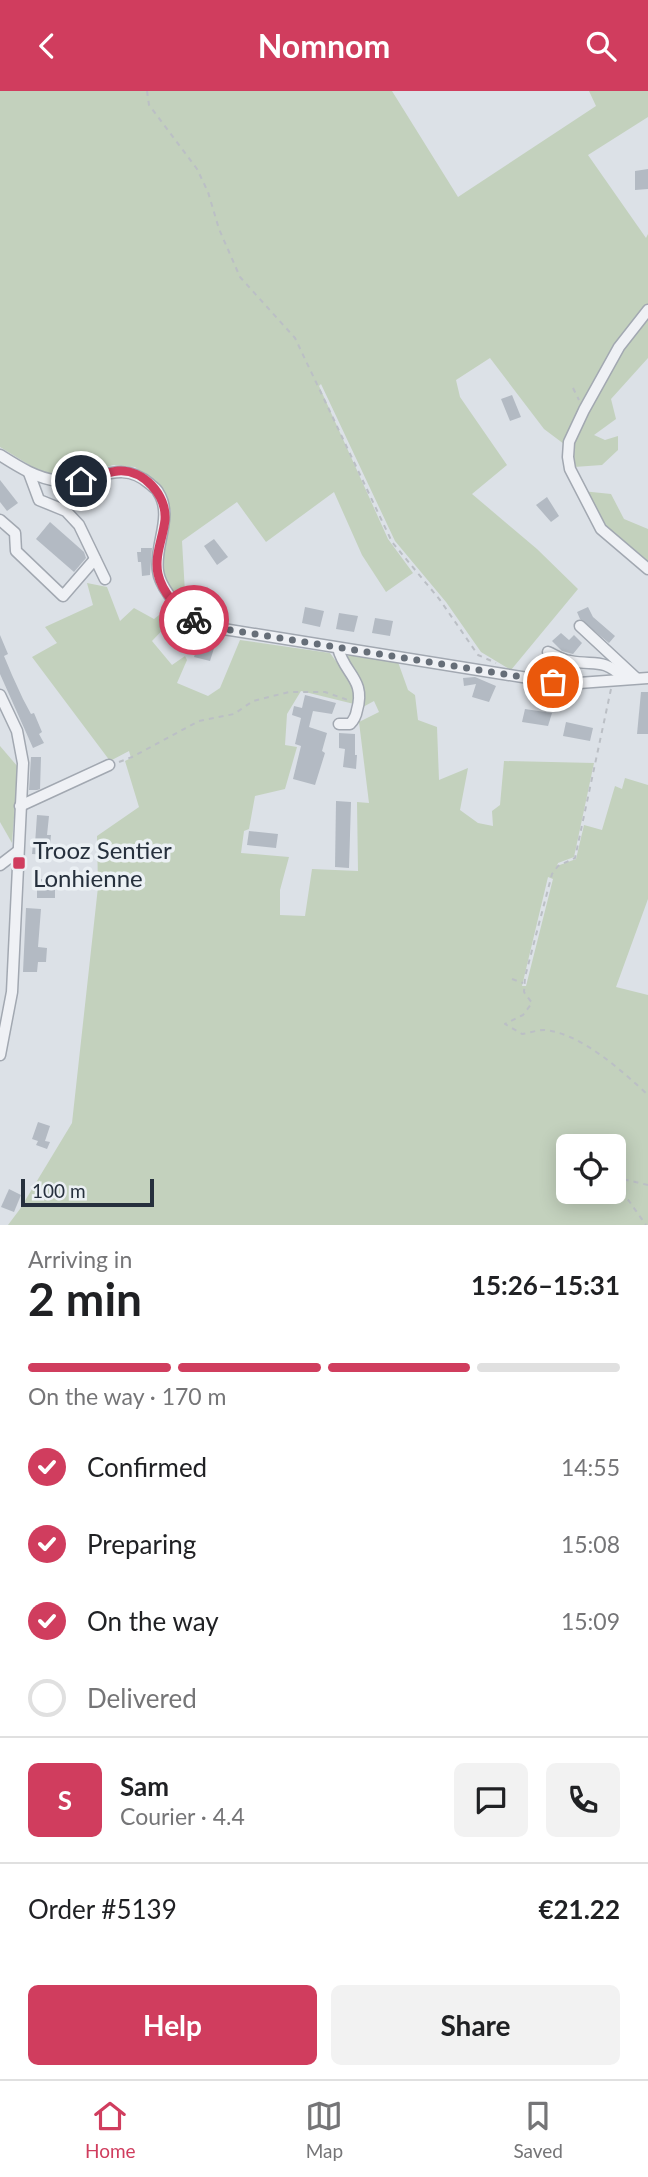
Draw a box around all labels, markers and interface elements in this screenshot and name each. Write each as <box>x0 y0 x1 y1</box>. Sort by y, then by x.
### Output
text: Nomnom <box>258 26 390 65</box>
icon: back <box>28 27 66 65</box>
icon: search <box>582 27 620 65</box>
pin <box>51 451 111 511</box>
icon: home <box>62 462 100 500</box>
courier <box>159 585 229 655</box>
icon: bike <box>175 601 213 639</box>
pin <box>523 652 583 712</box>
icon: bag <box>534 663 572 701</box>
place label: Trooz Sentier Lonhienne <box>33 835 172 892</box>
marker: Trooz Sentier Lonhienne <box>11 855 27 871</box>
map controls <box>556 1134 626 1204</box>
button: locate <box>556 1134 626 1204</box>
scale bar <box>21 1176 154 1208</box>
text: 100 m <box>32 1179 86 1202</box>
text: Arriving in <box>28 1245 132 1273</box>
text: 15:26–15:31 <box>471 1269 620 1301</box>
text: 2 min <box>28 1271 142 1326</box>
text: On the way · 170 m <box>28 1382 227 1410</box>
icon: check <box>28 1448 66 1486</box>
text: Confirmed <box>87 1451 207 1483</box>
text: 14:55 <box>561 1453 620 1481</box>
icon: check <box>28 1525 66 1563</box>
text: Preparing <box>87 1528 196 1560</box>
text: 15:08 <box>561 1530 620 1558</box>
icon: check <box>28 1602 66 1640</box>
text: On the way <box>87 1605 219 1637</box>
text: 15:09 <box>561 1607 620 1635</box>
text: Delivered <box>87 1682 197 1714</box>
button: chat <box>454 1763 528 1837</box>
button: phone <box>546 1763 620 1837</box>
text: Sam <box>120 1770 169 1802</box>
text: S <box>58 1784 72 1816</box>
text: Courier · 4.4 <box>120 1802 245 1830</box>
text: Order #5139 <box>28 1893 177 1925</box>
text: €21.22 <box>538 1893 620 1925</box>
button: Help <box>28 1985 317 2065</box>
button: Share <box>331 1985 620 2065</box>
tab: Home <box>85 2097 136 2162</box>
tab: Map <box>305 2097 343 2162</box>
tab: Saved <box>513 2097 563 2162</box>

